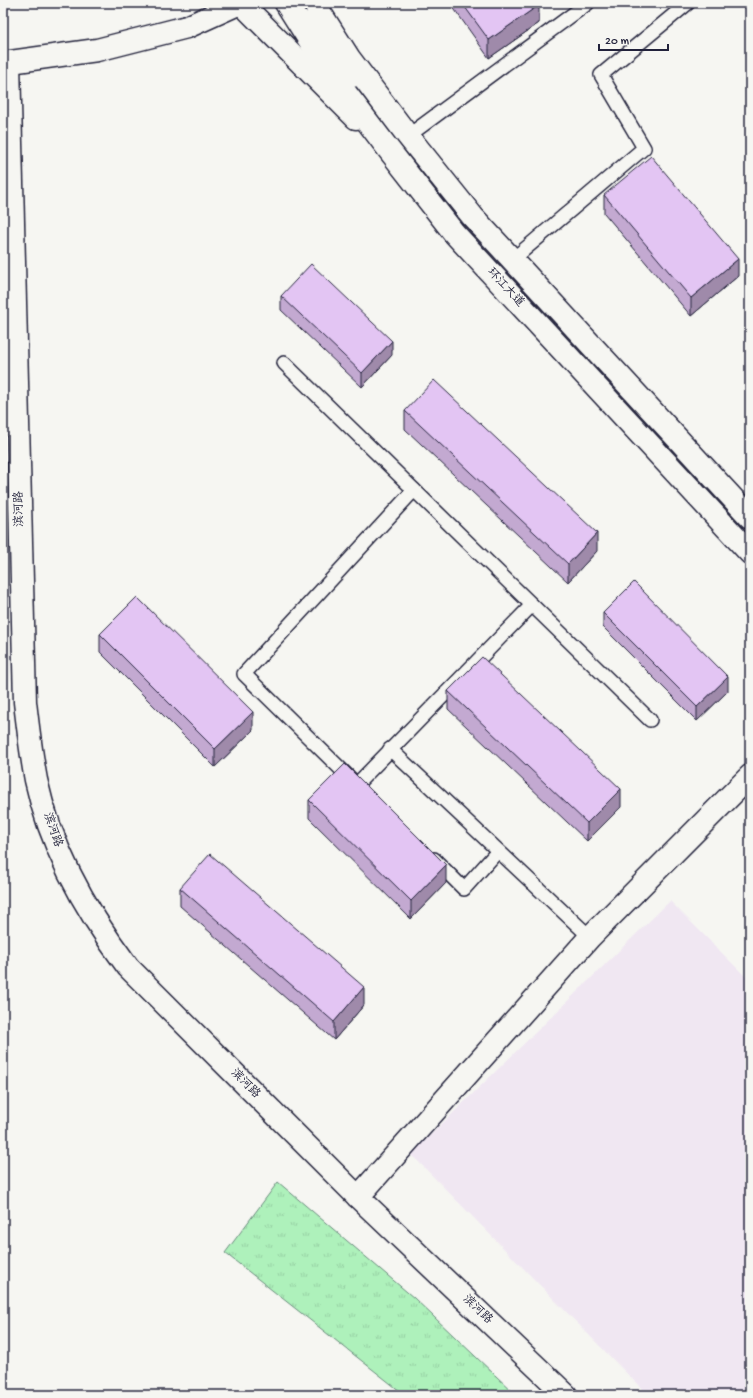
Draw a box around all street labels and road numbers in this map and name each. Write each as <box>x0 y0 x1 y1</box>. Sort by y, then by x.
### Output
street label: 环江大道 <box>484 265 527 310</box>
street label: 滨河路 <box>12 491 27 527</box>
street label: 滨河路 <box>40 810 65 849</box>
street label: 滨河路 <box>227 1066 263 1102</box>
street label: 滨河路 <box>459 1292 496 1328</box>

